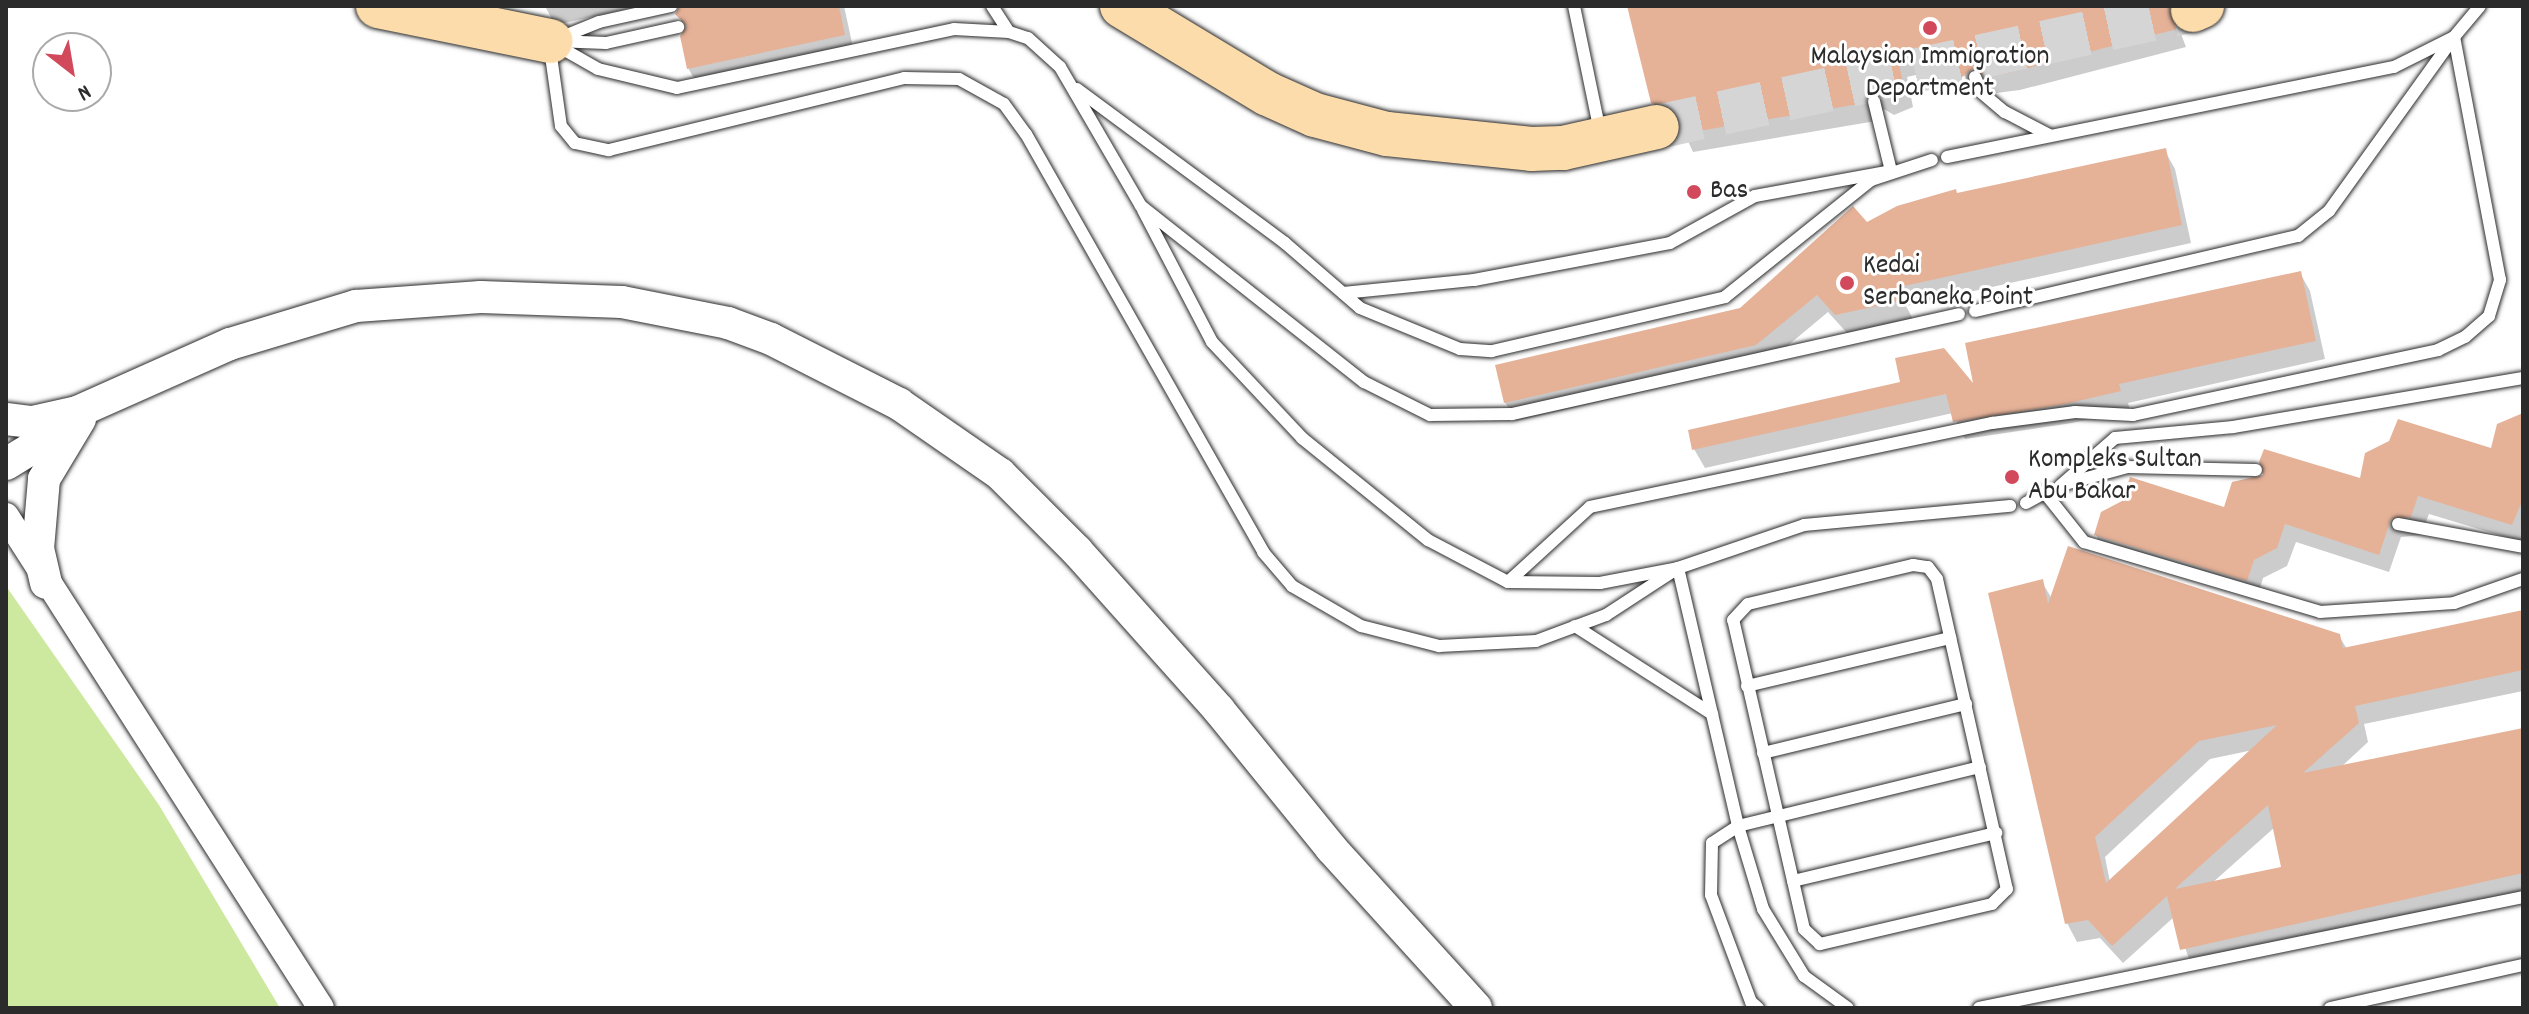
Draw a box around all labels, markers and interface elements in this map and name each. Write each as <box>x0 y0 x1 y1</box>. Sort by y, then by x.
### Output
marker: Malaysian Immigration Department <box>1921 19 1939 37</box>
north arrow <box>32 32 112 112</box>
place label: Malaysian Immigration Department <box>1811 41 2049 107</box>
text: N <box>71 75 96 107</box>
place label: Bas <box>1710 175 1748 209</box>
marker: Bas <box>1685 183 1703 201</box>
place label: Kedai Serbaneka Point <box>1863 250 2033 316</box>
marker: Kedai Serbaneka Point <box>1838 274 1856 292</box>
place label: Kompleks Sultan Abu Bakar <box>2028 444 2202 510</box>
marker: Kompleks Sultan Abu Bakar <box>2003 468 2021 486</box>

